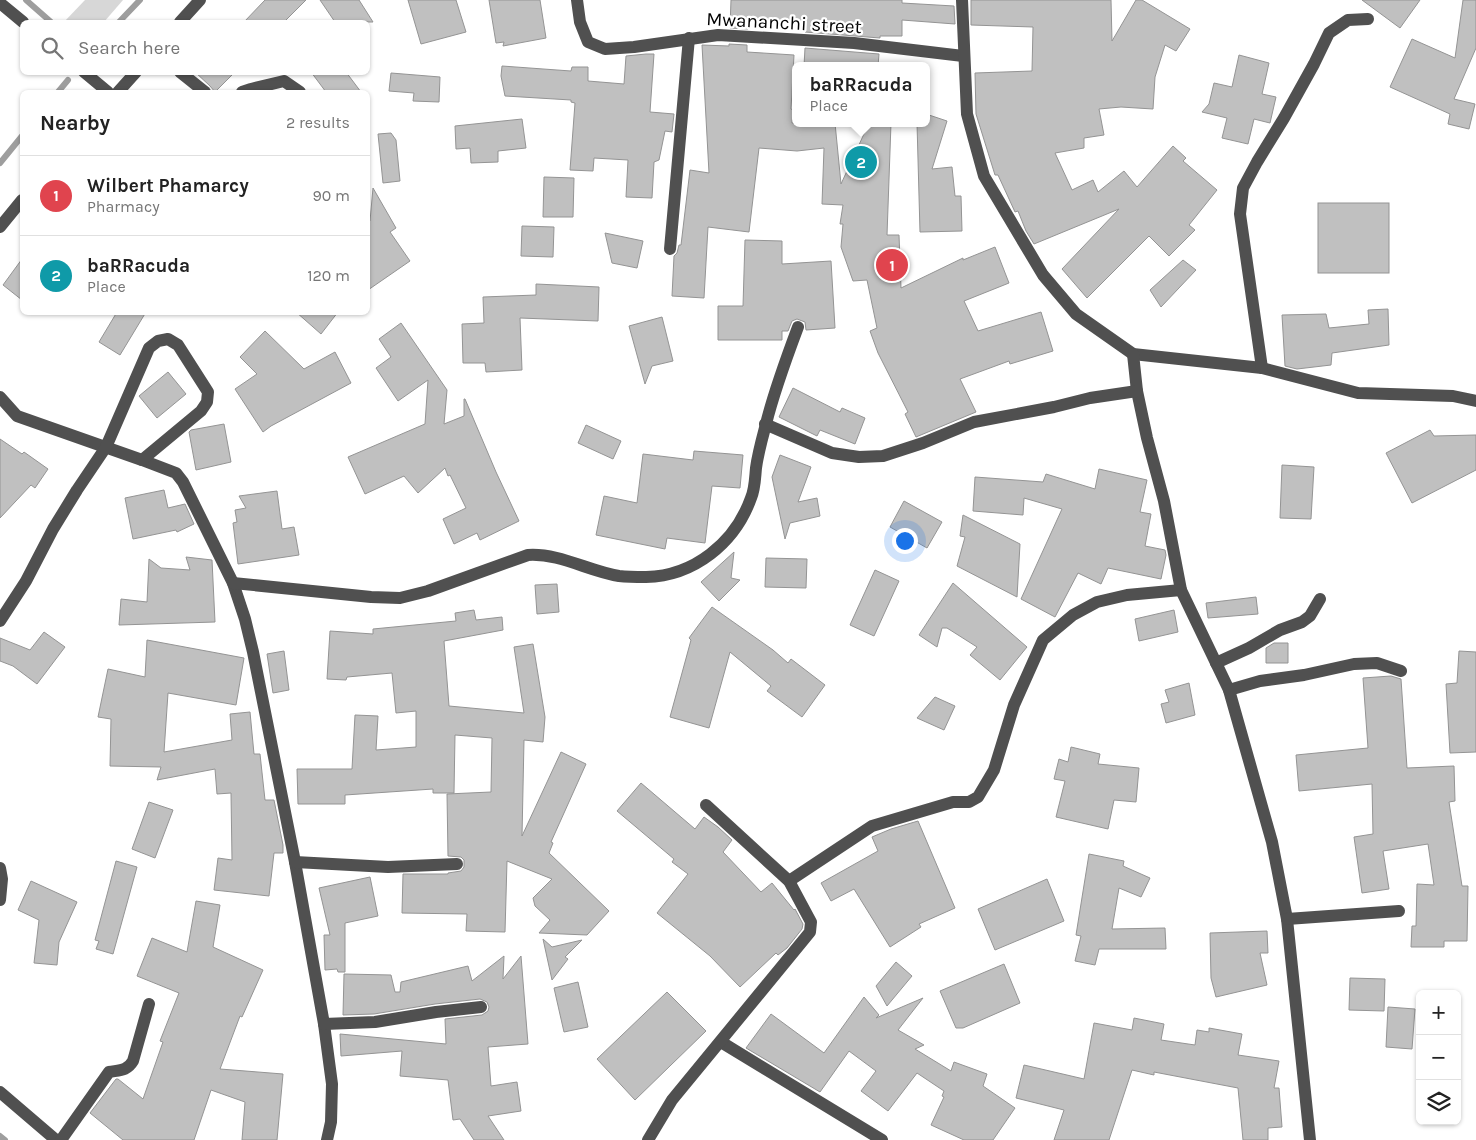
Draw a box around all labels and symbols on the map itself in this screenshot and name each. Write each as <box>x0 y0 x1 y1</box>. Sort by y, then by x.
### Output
street label: Mwananchi street <box>706 8 862 38</box>
pin: 2 <box>845 143 877 181</box>
pin: 1 <box>876 246 908 284</box>
your location <box>892 528 918 554</box>

